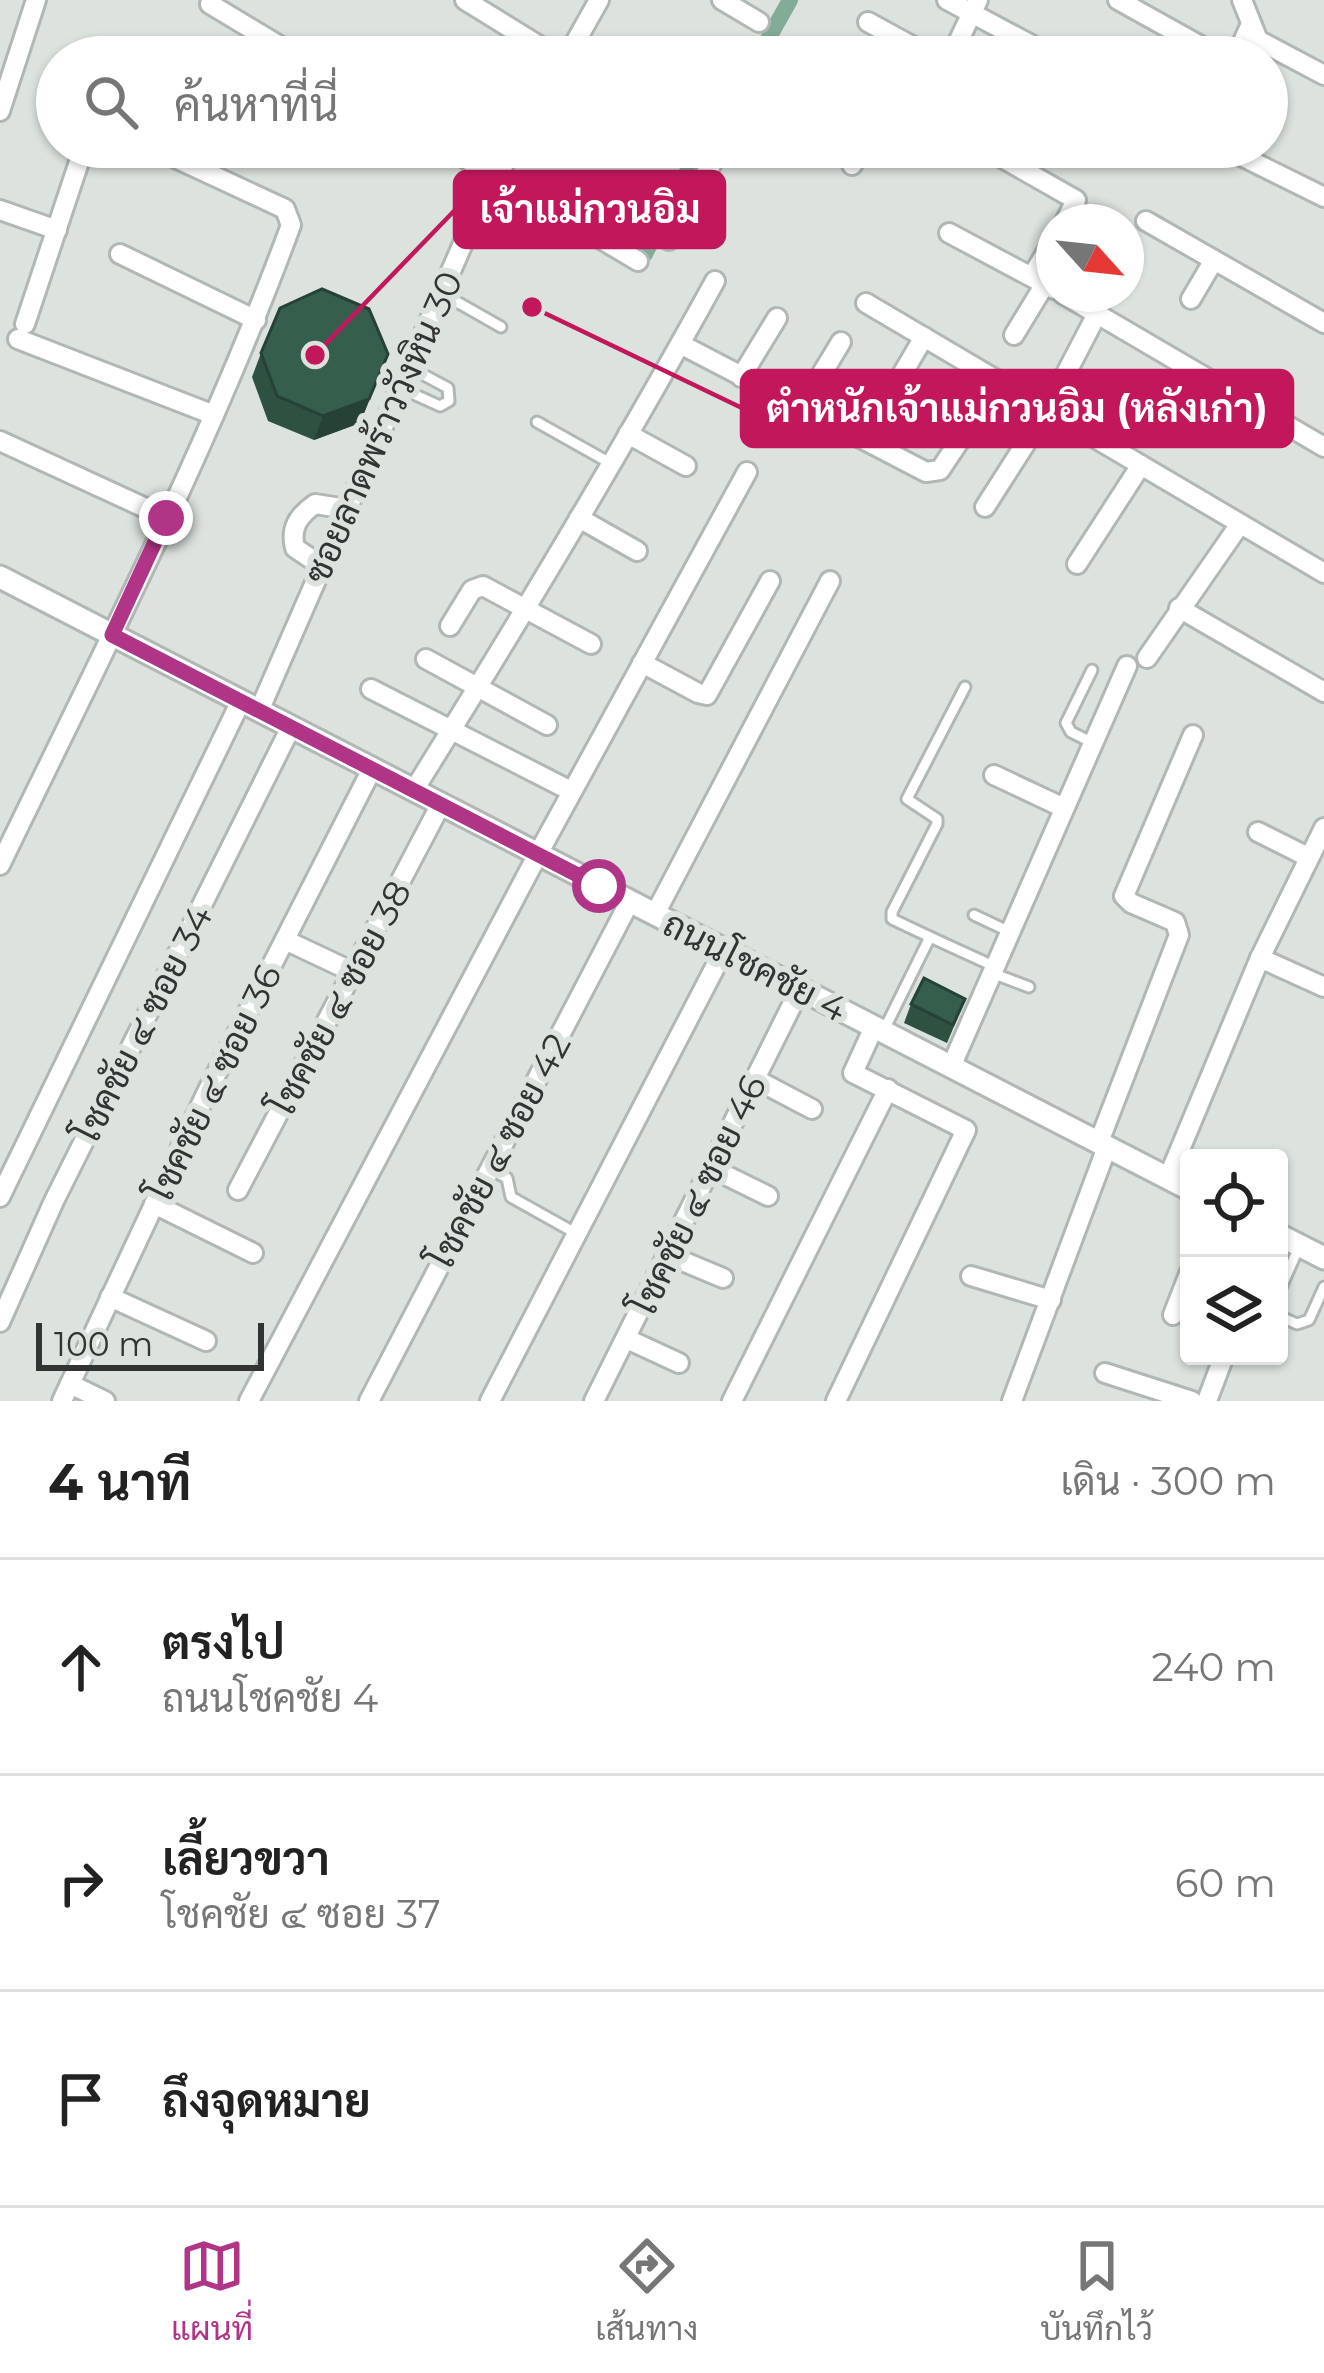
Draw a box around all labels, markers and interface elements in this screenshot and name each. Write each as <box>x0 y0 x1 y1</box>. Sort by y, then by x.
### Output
search box <box>36 36 1288 168</box>
icon: search <box>78 69 144 135</box>
text: ค้นหาที่นี่ <box>174 77 338 132</box>
callout: เจ้าแม่กวนอิม <box>455 172 724 247</box>
text: เจ้าแม่กวนอิม <box>480 184 700 233</box>
north arrow <box>1036 204 1144 312</box>
street label: ซอยลาดพร้าววังหิน 30 <box>294 264 472 590</box>
callout: ตำหนักเจ้าแม่กวนอิม (หลังเก่า) <box>742 371 1292 446</box>
text: ตำหนักเจ้าแม่กวนอิม (หลังเก่า) <box>766 383 1268 432</box>
route end <box>139 491 193 545</box>
route start <box>572 859 626 913</box>
street label: โชคชัย ๔ ซอย 38 <box>259 873 420 1125</box>
street label: โชคชัย ๔ ซอย 34 <box>63 898 222 1152</box>
street label: ถนนโชคชัย 4 <box>656 901 854 1031</box>
street label: โชคชัย ๔ ซอย 36 <box>137 957 290 1211</box>
street label: โชคชัย ๔ ซอย 42 <box>418 1026 580 1278</box>
street label: โชคชัย ๔ ซอย 46 <box>620 1068 775 1324</box>
map controls <box>1180 1149 1288 1365</box>
button: locate <box>1180 1149 1288 1257</box>
button: layers <box>1180 1257 1288 1365</box>
scale bar <box>36 1317 264 1370</box>
text: 100 m <box>54 1324 153 1364</box>
text: 4 นาที <box>48 1451 191 1513</box>
text: เดิน · 300 m <box>1060 1457 1276 1505</box>
text: ตรงไป <box>162 1615 285 1670</box>
icon: ahead <box>48 1634 114 1700</box>
text: 240 m <box>1152 1643 1276 1691</box>
text: ถนนโชคชัย 4 <box>162 1674 378 1722</box>
text: เลี้ยวขวา <box>162 1831 330 1886</box>
icon: right <box>48 1850 114 1916</box>
text: 60 m <box>1175 1859 1276 1907</box>
text: โชคชัย ๔ ซอย 37 <box>162 1890 441 1938</box>
icon: arrive <box>48 2066 114 2132</box>
text: ถึงจุดหมาย <box>162 2073 371 2128</box>
tab: แผนที่ <box>171 2233 253 2348</box>
tab: เส้นทาง <box>595 2233 698 2348</box>
tab: บันทึกไว้ <box>1040 2233 1153 2348</box>

